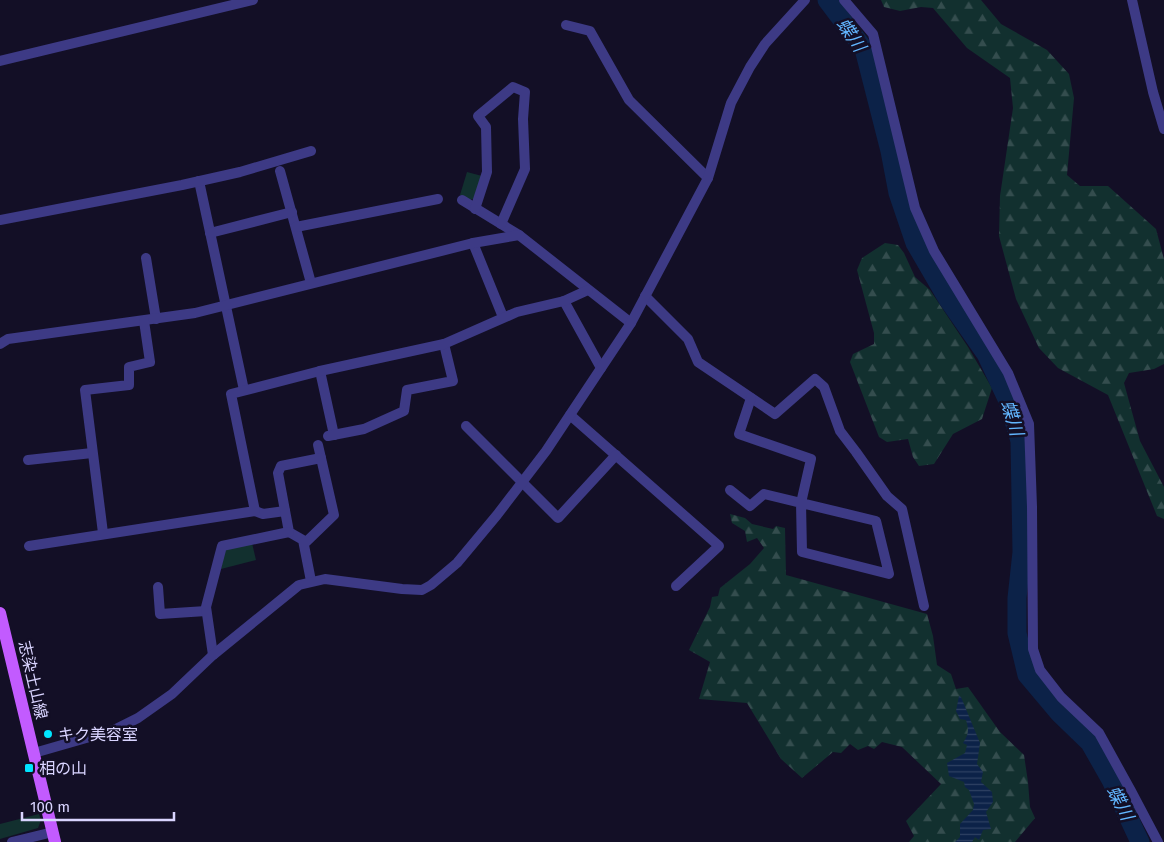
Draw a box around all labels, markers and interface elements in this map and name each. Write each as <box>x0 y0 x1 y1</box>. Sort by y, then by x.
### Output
water label: 蝶川 <box>832 14 871 58</box>
water label: 蝶川 <box>996 398 1028 440</box>
street label: 志染土山線 <box>15 639 51 721</box>
place label: キク美容室 <box>58 725 138 744</box>
marker: キク美容室 <box>42 728 54 740</box>
place label: 相の山 <box>39 759 87 778</box>
marker: 相の山 <box>23 762 35 774</box>
water label: 蝶川 <box>1102 782 1139 826</box>
scale bar <box>22 790 175 822</box>
text: 100 m <box>30 798 70 816</box>

